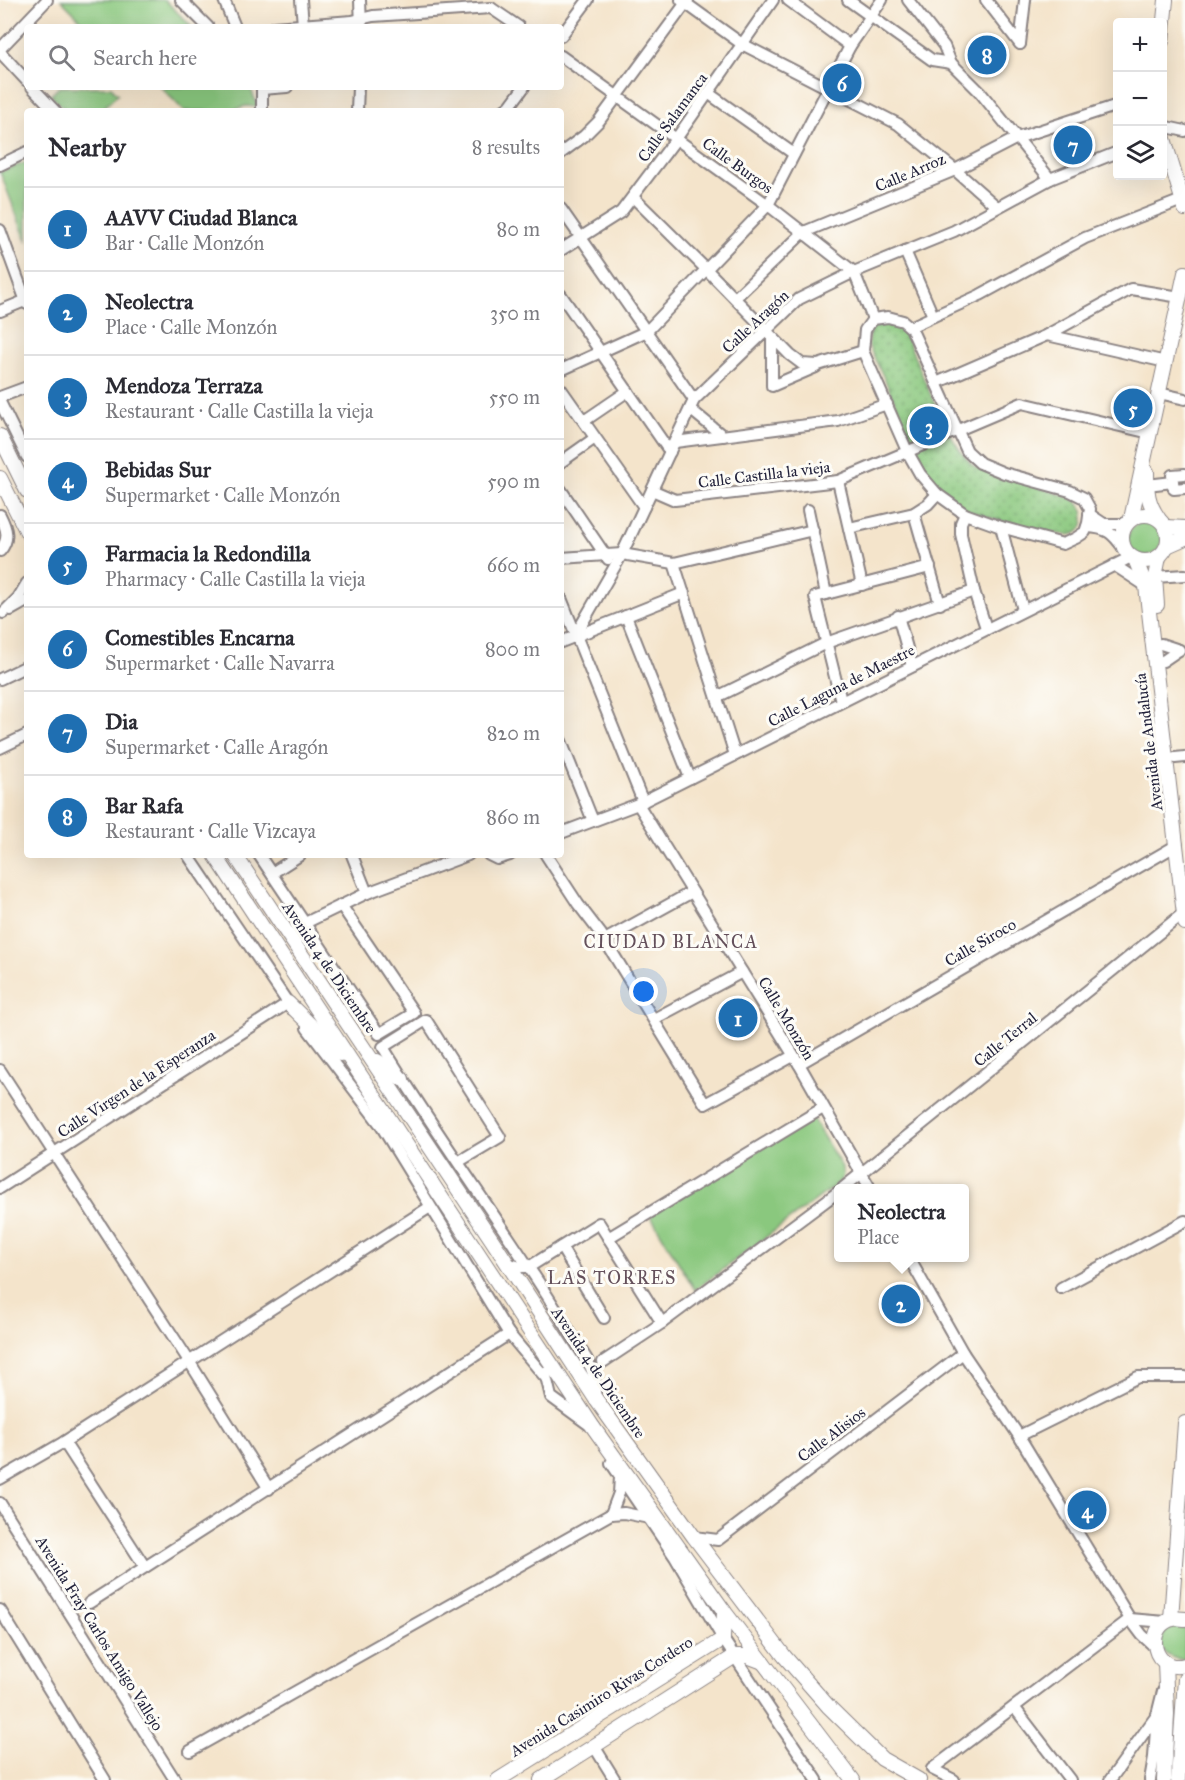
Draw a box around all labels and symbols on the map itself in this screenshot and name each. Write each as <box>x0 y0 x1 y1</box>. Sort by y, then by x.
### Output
pin: 8 <box>968 32 1006 78</box>
pin: 6 <box>822 60 862 106</box>
street label: Calle Salamanca <box>634 69 711 166</box>
pin: 7 <box>1054 122 1092 168</box>
street label: Calle Burgos <box>698 133 777 198</box>
street label: Calle Arroz <box>872 149 949 196</box>
street label: Calle Aragón <box>718 285 794 358</box>
pin: 5 <box>1114 386 1152 430</box>
pin: 3 <box>910 404 948 448</box>
street label: Calle Castilla la vieja <box>697 457 831 492</box>
street label: Calle Laguna de Maestre <box>765 640 918 732</box>
street label: Avenida de Andalucía <box>1131 672 1166 813</box>
street label: Avenida 4 de Diciembre <box>278 897 381 1037</box>
street label: Calle Siroco <box>941 914 1019 970</box>
district label: CIUDAD BLANCA <box>584 931 759 953</box>
street label: Calle Monzón <box>754 973 819 1064</box>
your location <box>629 977 658 1006</box>
pin: 1 <box>718 996 758 1040</box>
street label: Calle Terral <box>970 1008 1041 1071</box>
street label: Calle Virgen de la Esperanza <box>54 1025 219 1142</box>
district label: LAS TORRES <box>547 1267 677 1289</box>
pin: 2 <box>882 1282 920 1326</box>
street label: Avenida 4 de Diciembre <box>547 1302 650 1442</box>
street label: Calle Alisios <box>794 1403 869 1466</box>
pin: 4 <box>1068 1488 1106 1532</box>
street label: Avenida Fray Carlos Amigo Vallejo <box>30 1532 168 1735</box>
street label: Avenida Casimiro Rivas Cordero <box>506 1632 696 1761</box>

